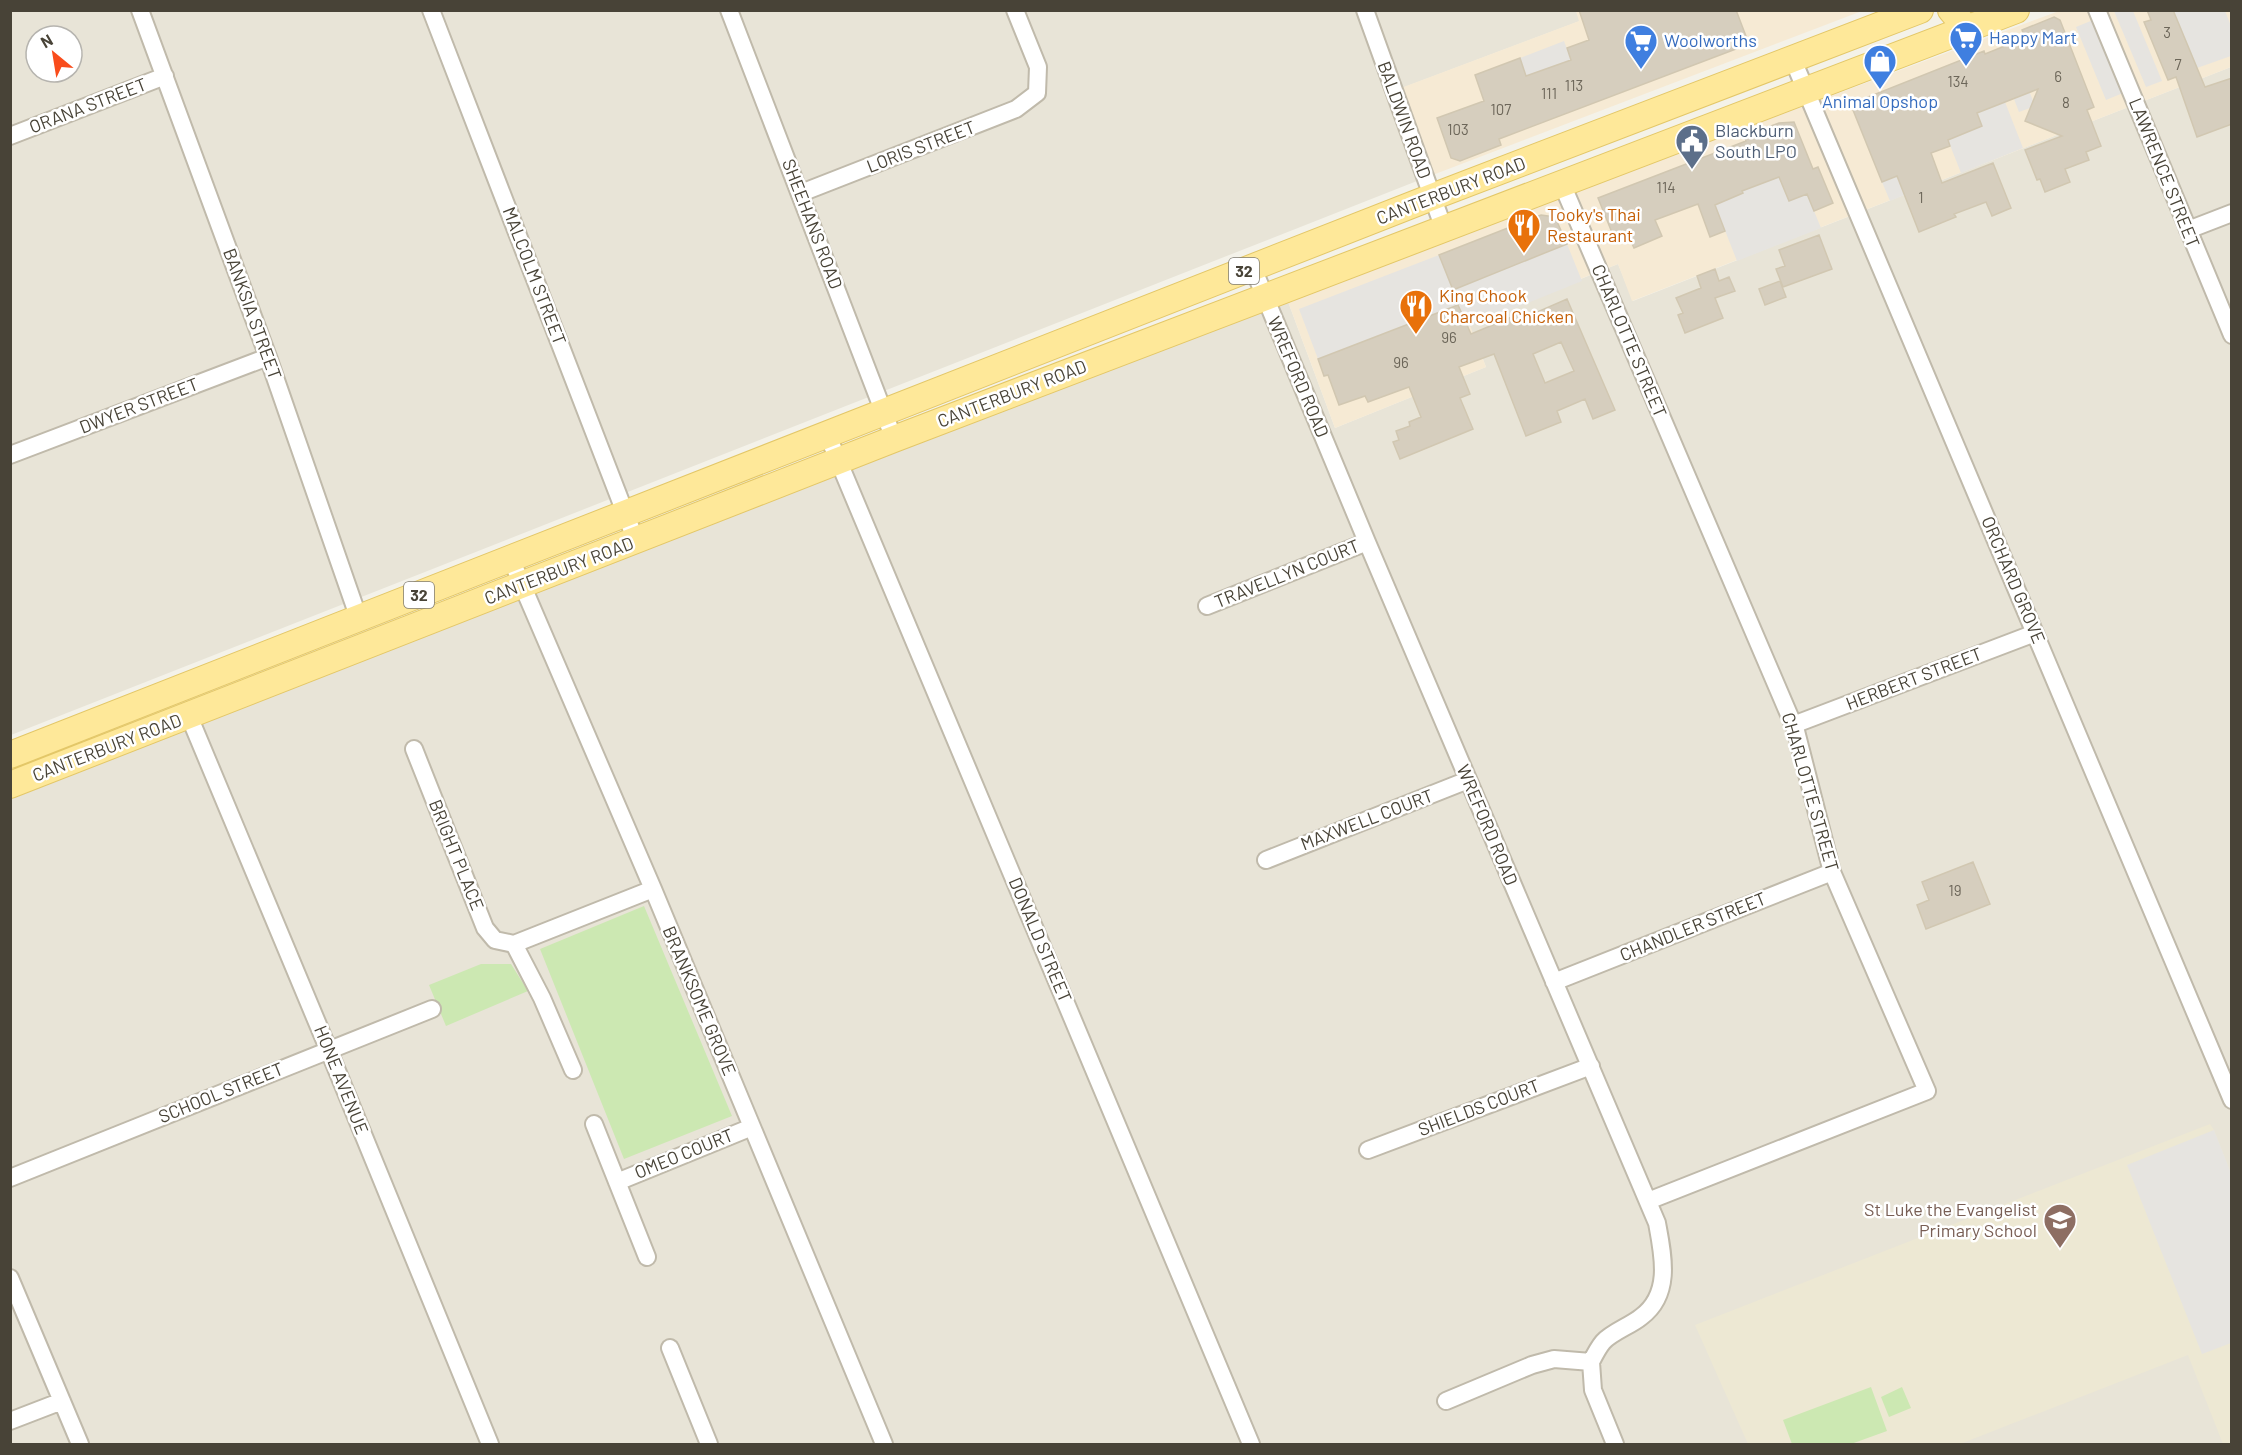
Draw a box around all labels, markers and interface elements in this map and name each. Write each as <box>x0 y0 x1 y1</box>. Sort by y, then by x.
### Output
supermarket icon: Happy Mart <box>1948 20 1984 67</box>
supermarket icon: Woolworths <box>1623 23 1659 70</box>
house number: 3 <box>2163 23 2171 41</box>
north arrow <box>24 24 84 84</box>
place label: Happy Mart <box>1989 26 2077 48</box>
place label: Woolworths <box>1664 29 1757 51</box>
text: N <box>37 30 56 51</box>
shop icon: Animal Opshop <box>1862 43 1898 90</box>
house number: 7 <box>2174 55 2182 73</box>
street label: BALDWIN ROAD <box>1374 58 1436 181</box>
house number: 6 <box>2054 67 2062 85</box>
house number: 134 <box>1947 72 1969 90</box>
street label: ORANA STREET <box>26 73 149 138</box>
house number: 113 <box>1565 76 1583 94</box>
house number: 111 <box>1541 84 1557 102</box>
place label: Animal Opshop <box>1822 90 1938 112</box>
house number: 8 <box>2062 93 2070 111</box>
street label: LAWRENCE STREET <box>2125 94 2205 251</box>
house number: 107 <box>1491 100 1511 118</box>
street label: LORIS STREET <box>863 115 978 177</box>
place label: Blackburn South LPO <box>1715 119 1797 162</box>
house number: 103 <box>1447 120 1469 138</box>
public building icon: Blackburn South LPO <box>1674 123 1710 170</box>
street label: CANTERBURY ROAD <box>1373 151 1528 229</box>
street label: SHEEHANS ROAD <box>778 156 848 292</box>
house number: 114 <box>1657 178 1675 196</box>
house number: 1 <box>1918 188 1924 206</box>
street label: MALCOLM STREET <box>498 203 571 348</box>
place label: Tooky's Thai Restaurant <box>1547 203 1641 246</box>
restaurant icon: Tooky's Thai Restaurant <box>1506 207 1542 254</box>
street label: BANKSIA STREET <box>219 245 287 382</box>
road number: 32 <box>1229 258 1259 284</box>
street label: CHARLOTTE STREET <box>1588 261 1672 421</box>
place label: King Chook Charcoal Chicken <box>1439 284 1574 327</box>
restaurant icon: King Chook Charcoal Chicken <box>1398 288 1434 335</box>
street label: WREFORD ROAD <box>1264 313 1334 440</box>
house number: 96 <box>1441 328 1457 346</box>
house number: 96 <box>1393 353 1409 371</box>
street label: CANTERBURY ROAD <box>934 354 1089 432</box>
street label: DWYER STREET <box>76 372 201 438</box>
street label: ORCHARD GROVE <box>1977 513 2051 647</box>
street label: CANTERBURY ROAD <box>481 531 636 609</box>
street label: TRAVELLYN COURT <box>1211 534 1362 612</box>
road number: 32 <box>404 582 434 608</box>
street label: HERBERT STREET <box>1842 642 1985 714</box>
street label: CANTERBURY ROAD <box>29 708 184 786</box>
street label: CHARLOTTE STREET <box>1778 710 1844 874</box>
street label: WREFORD ROAD <box>1453 761 1523 888</box>
street label: MAXWELL COURT <box>1297 784 1436 854</box>
street label: BRIGHT PLACE <box>425 796 489 913</box>
street label: DONALD STREET <box>1005 874 1077 1005</box>
house number: 19 <box>1948 881 1962 899</box>
street label: CHANDLER STREET <box>1616 887 1769 965</box>
street label: BRANKSOME GROVE <box>658 923 741 1079</box>
street label: HONE AVENUE <box>310 1022 374 1137</box>
street label: SCHOOL STREET <box>155 1057 286 1127</box>
street label: SHIELDS COURT <box>1415 1074 1542 1140</box>
street label: OMEO COURT <box>631 1123 736 1183</box>
place label: St Luke the Evangelist Primary School <box>1864 1198 2037 1241</box>
school or university icon: St Luke the Evangelist Primary School <box>2042 1202 2078 1249</box>

